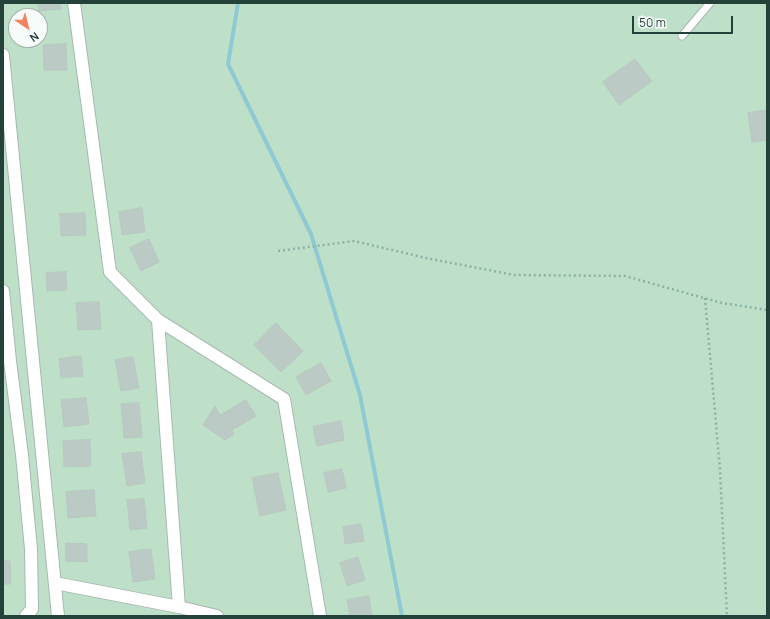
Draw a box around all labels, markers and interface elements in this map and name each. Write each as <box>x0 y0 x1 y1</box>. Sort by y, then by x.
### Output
north arrow <box>8 8 48 48</box>
scale bar <box>634 8 735 34</box>
text: 50 m <box>639 14 666 31</box>
text: N <box>27 29 42 46</box>

